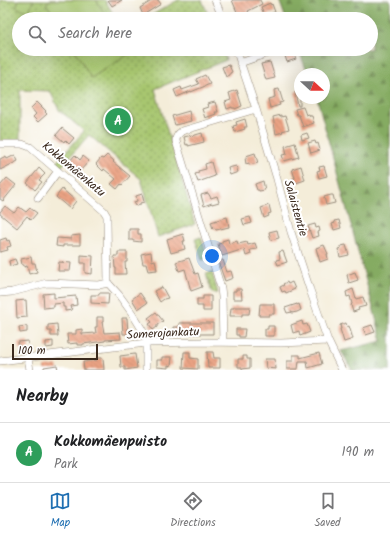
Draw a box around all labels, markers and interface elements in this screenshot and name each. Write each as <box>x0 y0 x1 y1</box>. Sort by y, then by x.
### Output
search box <box>12 12 378 56</box>
text: Search here <box>58 22 132 46</box>
icon: search <box>26 23 48 45</box>
north arrow <box>294 68 330 104</box>
pin: A <box>105 106 131 136</box>
street label: Kokkomäenkatu <box>38 137 110 202</box>
street label: Salaistentie <box>278 178 313 239</box>
your location <box>202 246 222 266</box>
street label: Somerojankatu <box>126 322 200 345</box>
scale bar <box>12 342 98 361</box>
text: 100 m <box>18 342 46 360</box>
text: Nearby <box>16 383 68 410</box>
text: Kokkomäenpuisto <box>54 430 167 454</box>
text: A <box>25 442 33 463</box>
text: 190 m <box>342 442 374 463</box>
text: Park <box>54 454 78 475</box>
tab: Map <box>49 490 71 532</box>
tab: Directions <box>170 490 216 532</box>
tab: Saved <box>315 490 341 532</box>

